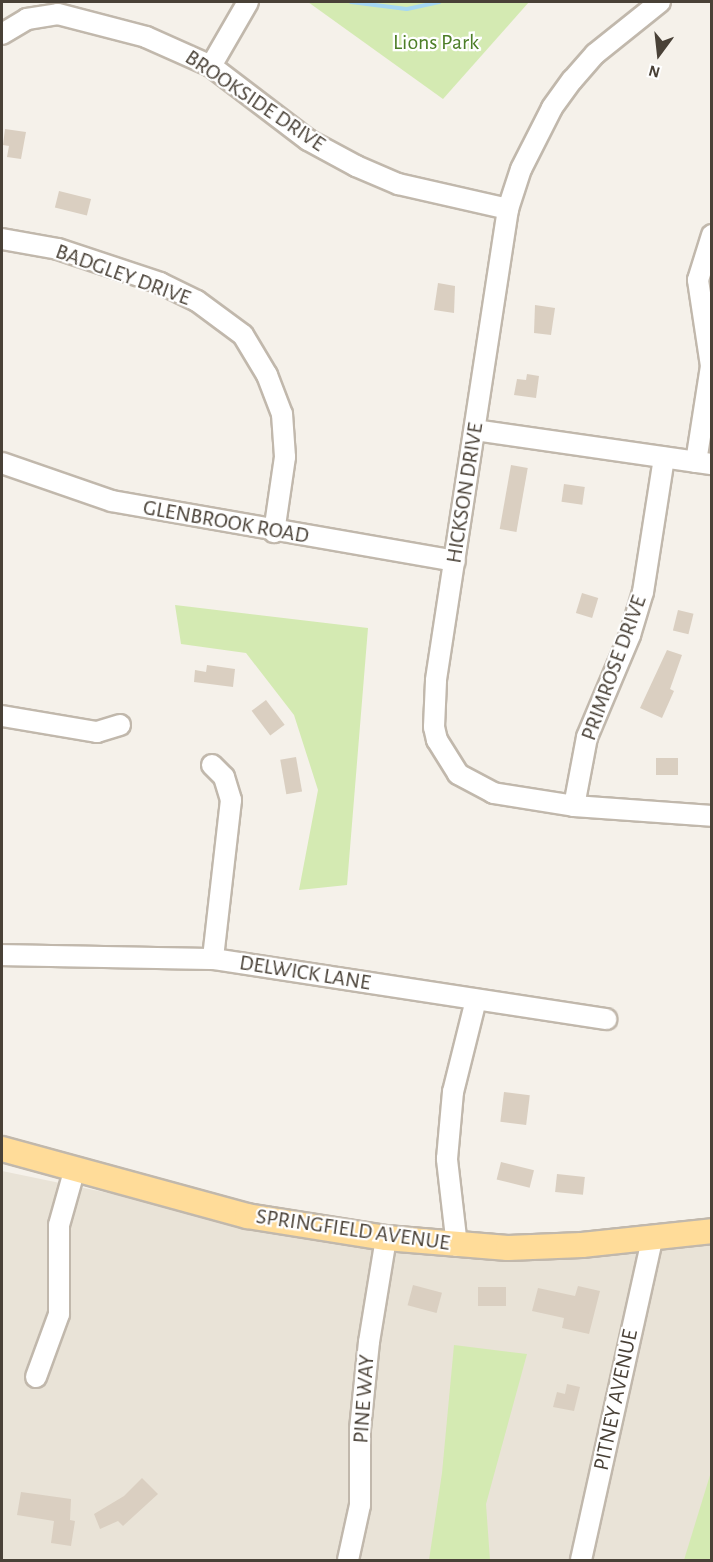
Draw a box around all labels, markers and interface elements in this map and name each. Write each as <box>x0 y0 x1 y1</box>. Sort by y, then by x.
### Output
north arrow <box>629 24 689 84</box>
park label: Lions Park <box>393 30 479 56</box>
street label: BROOKSIDE DRIVE <box>180 44 330 158</box>
text: N <box>647 62 662 81</box>
street label: BADGLEY DRIVE <box>52 238 194 312</box>
street label: HICKSON DRIVE <box>441 421 489 565</box>
street label: GLENBROOK ROAD <box>141 494 311 550</box>
street label: PRIMROSE DRIVE <box>576 592 652 744</box>
street label: DELWICK LANE <box>237 950 373 996</box>
street label: SPRINGFIELD AVENUE <box>254 1203 452 1257</box>
street label: PITNEY AVENUE <box>588 1327 644 1473</box>
street label: PINE WAY <box>348 1354 380 1444</box>

